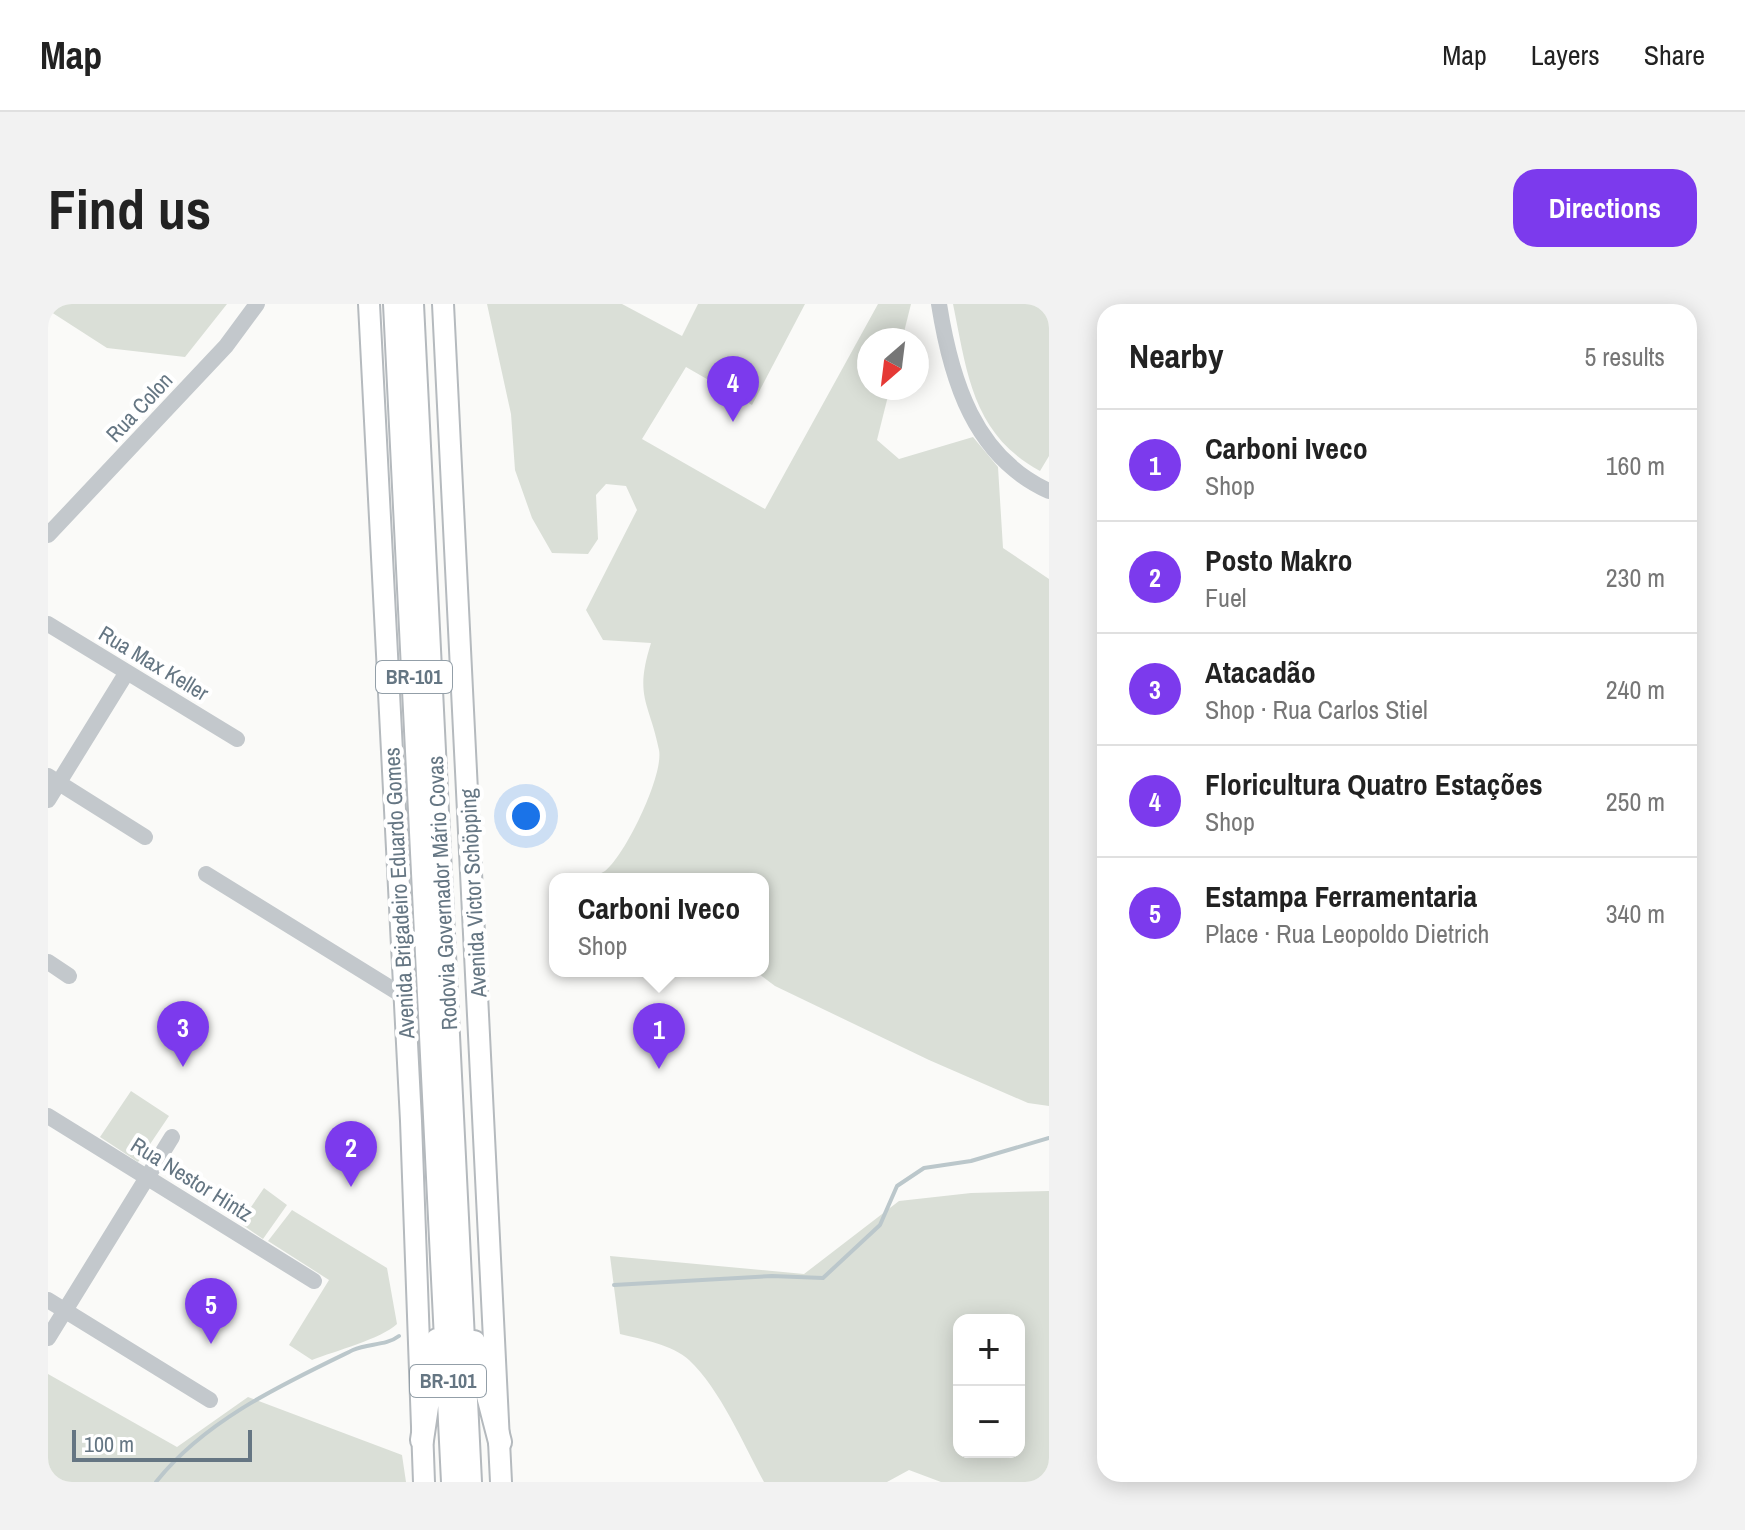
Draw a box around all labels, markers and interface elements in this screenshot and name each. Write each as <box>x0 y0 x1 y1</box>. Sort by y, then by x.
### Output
text: Map <box>40 30 102 81</box>
text: Map <box>1442 36 1487 74</box>
text: Layers <box>1531 36 1600 74</box>
text: Share <box>1644 36 1705 74</box>
button: Directions <box>1513 169 1697 247</box>
text: Find us <box>48 171 211 246</box>
north arrow <box>857 328 929 400</box>
text: Nearby <box>1129 333 1224 379</box>
text: 5 results <box>1584 339 1665 374</box>
pin: 4 <box>707 356 759 422</box>
street label: Rua Colon <box>99 366 179 448</box>
text: Carboni Iveco <box>1205 428 1368 468</box>
text: 1 <box>1149 448 1161 483</box>
text: 160 m <box>1606 448 1665 483</box>
text: Shop <box>1205 468 1255 503</box>
text: Posto Makro <box>1205 540 1353 580</box>
text: 2 <box>1149 560 1161 595</box>
text: 230 m <box>1606 560 1665 595</box>
text: Fuel <box>1205 580 1246 615</box>
street label: Rua Max Keller <box>93 618 215 708</box>
text: Atacadão <box>1205 652 1316 692</box>
road number: BR-101 <box>376 661 452 693</box>
text: 3 <box>1149 672 1161 707</box>
text: 240 m <box>1606 672 1665 707</box>
text: Shop · Rua Carlos Stiel <box>1205 692 1428 727</box>
street label: Avenida Brigadeiro Eduardo Gomes <box>376 747 422 1040</box>
street label: Rodovia Governador Mário Covas <box>420 755 464 1031</box>
text: Floricultura Quatro Estações <box>1205 764 1543 804</box>
text: 4 <box>1149 784 1161 819</box>
text: 250 m <box>1606 784 1665 819</box>
street label: Avenida Victor Schöpping <box>453 788 494 999</box>
your location <box>506 796 546 836</box>
text: Shop <box>1205 804 1255 839</box>
popup <box>549 873 769 977</box>
text: Estampa Ferramentaria <box>1205 876 1477 916</box>
text: Carboni Iveco <box>578 888 740 928</box>
text: 5 <box>1149 896 1161 931</box>
text: 340 m <box>1606 896 1665 931</box>
text: Place · Rua Leopoldo Dietrich <box>1205 916 1489 951</box>
text: Shop <box>578 928 627 963</box>
pin: 3 <box>157 1001 209 1067</box>
pin: 1 <box>633 1003 685 1069</box>
pin: 2 <box>325 1121 377 1187</box>
street label: Rua Nestor Hintz <box>125 1130 259 1228</box>
pin: 5 <box>185 1278 237 1344</box>
map controls <box>953 1314 1025 1458</box>
button: + <box>953 1314 1025 1386</box>
road number: BR-101 <box>410 1365 486 1397</box>
button: − <box>953 1386 1025 1458</box>
scale bar <box>72 1426 252 1462</box>
text: 100 m <box>84 1429 134 1459</box>

